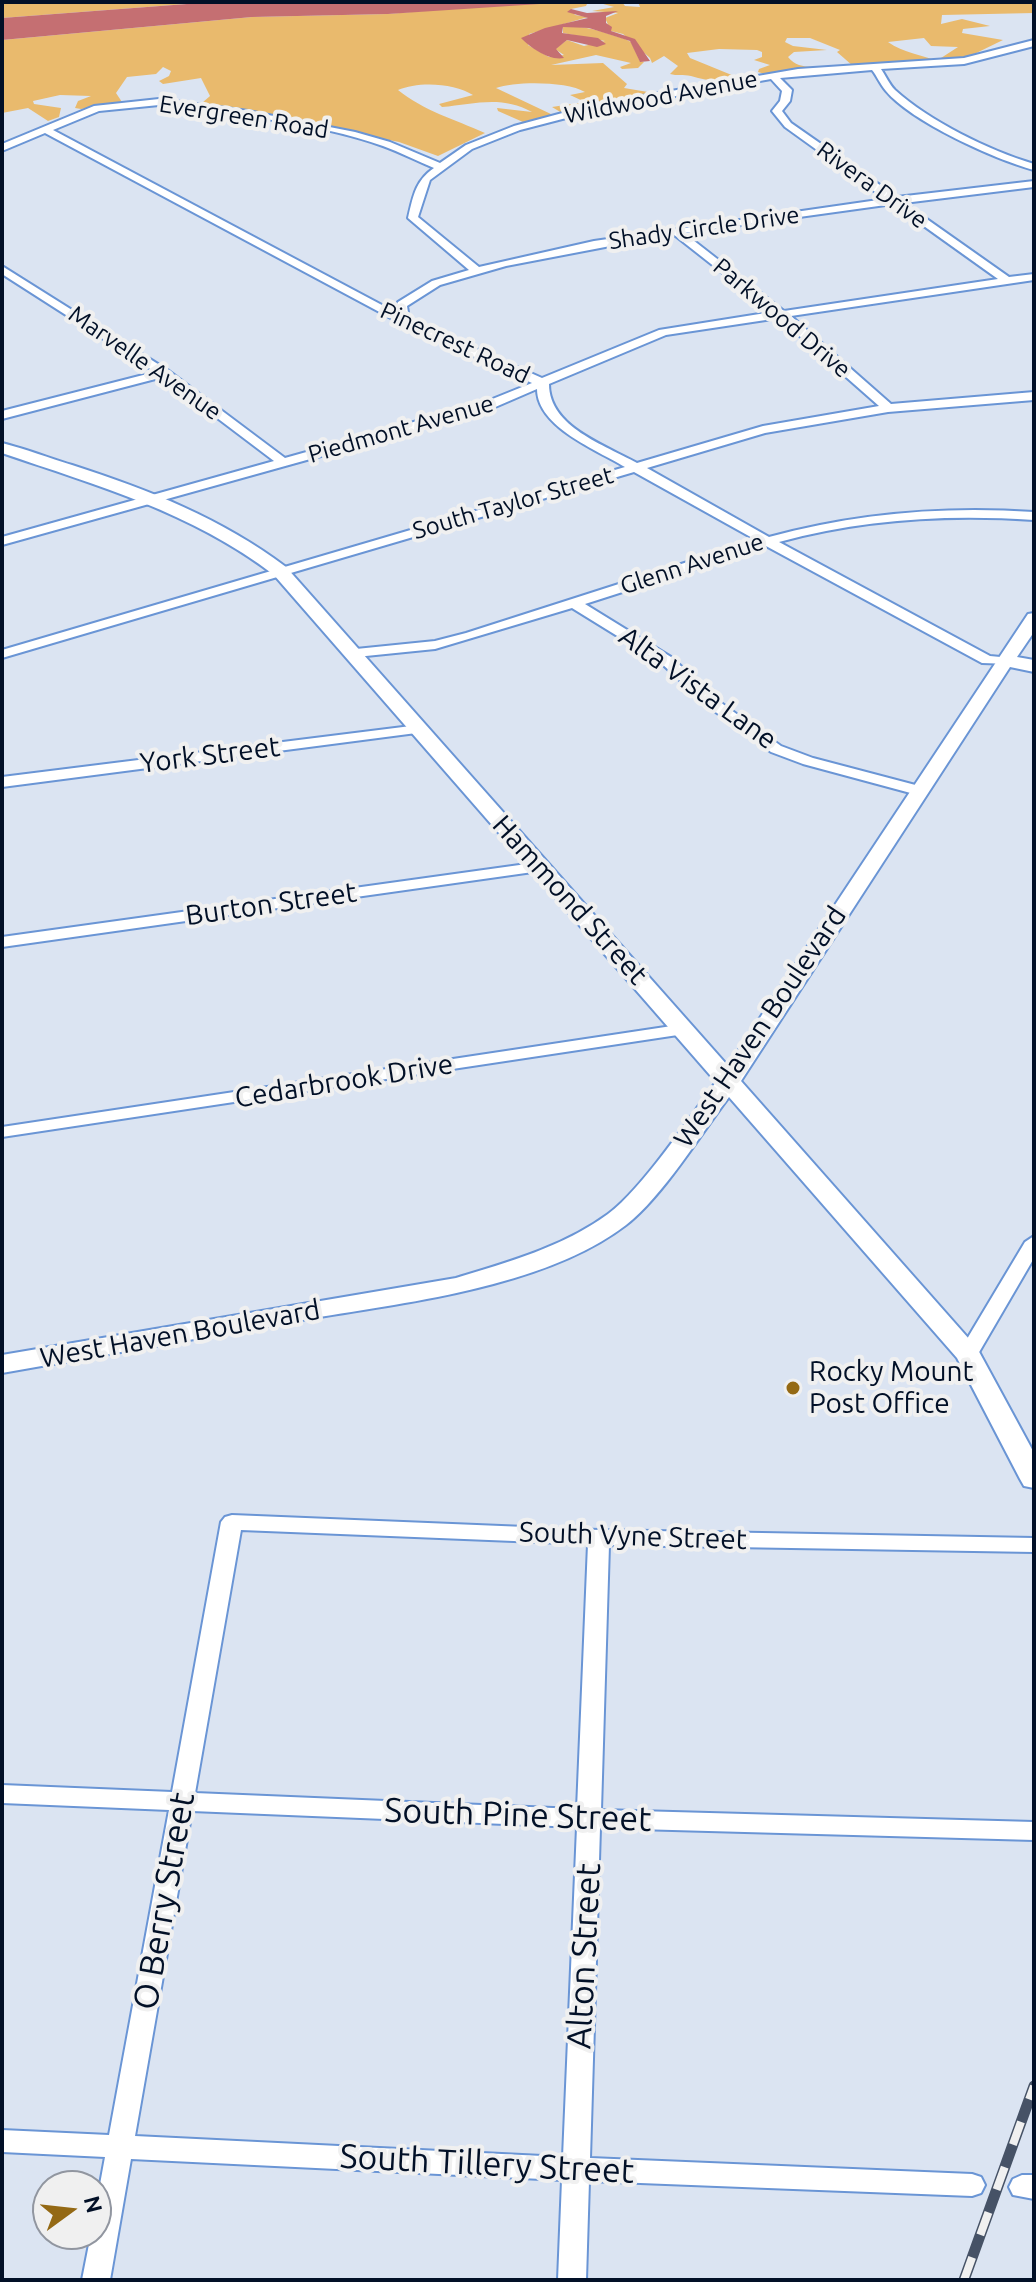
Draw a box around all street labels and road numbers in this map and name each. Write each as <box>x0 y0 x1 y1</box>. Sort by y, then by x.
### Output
street label: Wildwood Avenue <box>562 64 760 130</box>
street label: Evergreen Road <box>157 89 331 145</box>
street label: Rivera Drive <box>811 135 933 235</box>
street label: Shady Circle Drive <box>607 200 801 256</box>
street label: Parkwood Drive <box>707 252 857 384</box>
street label: Pinecrest Road <box>376 296 534 390</box>
street label: Marvelle Avenue <box>63 300 227 426</box>
street label: Piedmont Avenue <box>305 389 497 469</box>
street label: South Taylor Street <box>409 461 617 545</box>
street label: Glenn Avenue <box>617 527 767 601</box>
street label: Alta Vista Lane <box>613 620 783 756</box>
street label: York Street <box>138 730 282 780</box>
street label: Hammond Street <box>485 809 655 991</box>
street label: Burton Street <box>183 875 359 933</box>
street label: West Haven Boulevard <box>667 900 853 1154</box>
street label: Cedarbrook Drive <box>233 1047 455 1115</box>
street label: West Haven Boulevard <box>37 1293 323 1375</box>
street label: South Vyne Street <box>519 1515 747 1557</box>
street label: O Berry Street <box>125 1789 203 2013</box>
street label: South Pine Street <box>384 1790 652 1840</box>
street label: Alton Street <box>559 1862 609 2050</box>
street label: South Tillery Street <box>339 2136 635 2192</box>

